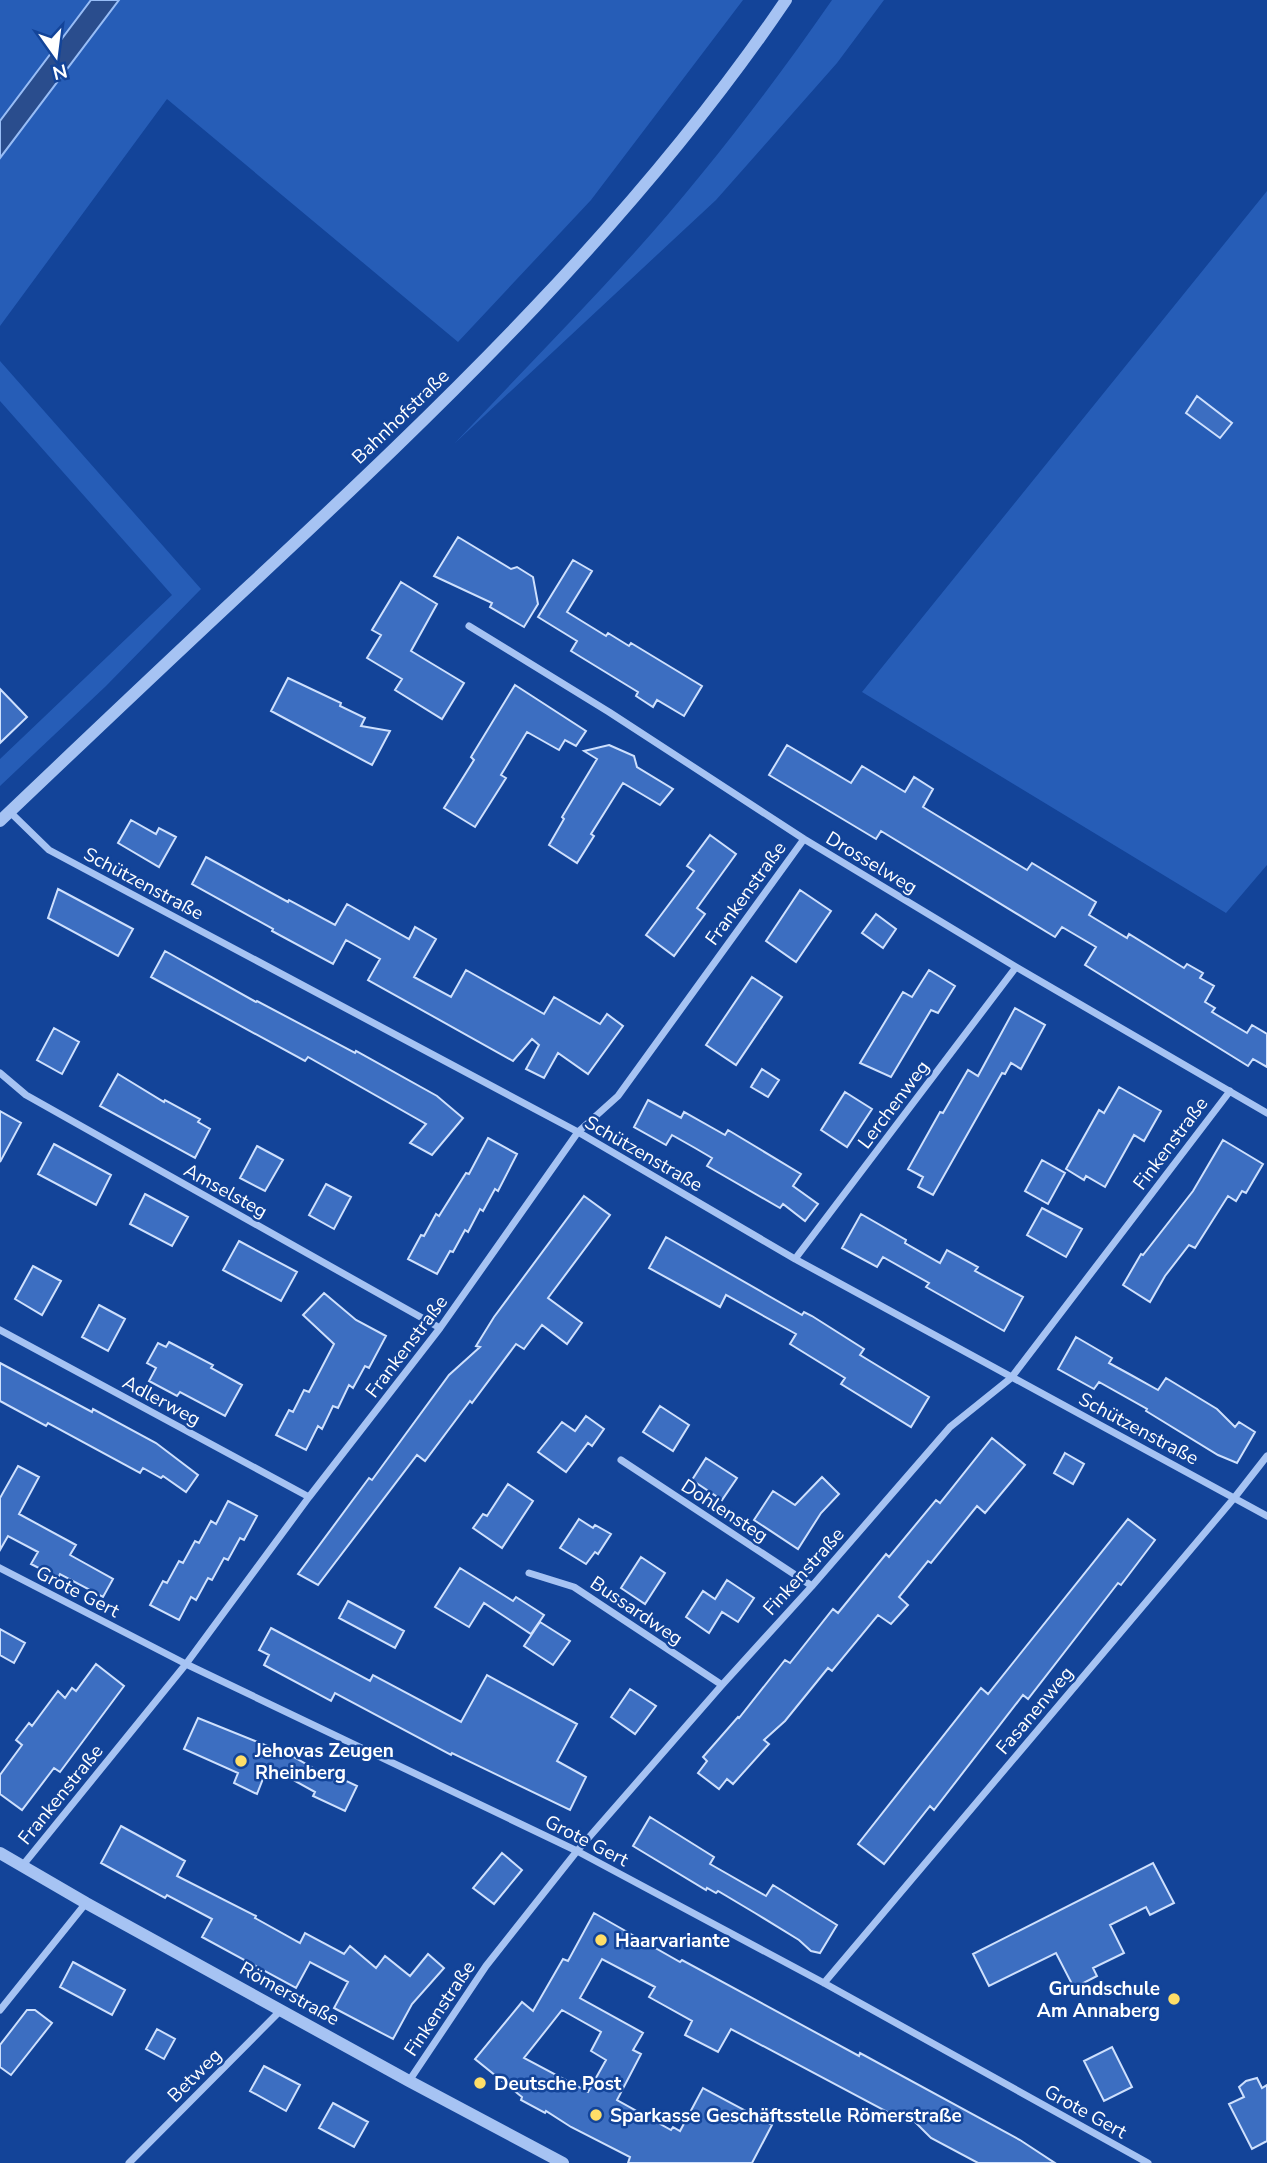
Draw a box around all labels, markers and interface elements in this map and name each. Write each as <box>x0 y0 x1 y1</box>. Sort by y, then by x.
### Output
north arrow <box>21 21 91 91</box>
text: N <box>50 57 70 86</box>
street label: Bahnhofstraße <box>346 364 455 470</box>
street label: Drosselweg <box>821 825 922 900</box>
street label: Frankenstraße <box>699 837 792 951</box>
street label: Schützenstraße <box>79 841 208 926</box>
street label: Lerchenweg <box>852 1055 936 1154</box>
street label: Finkenstraße <box>1127 1092 1214 1195</box>
street label: Schützenstraße <box>580 1110 707 1198</box>
street label: Amselsteg <box>179 1157 272 1224</box>
street label: Frankenstraße <box>360 1290 454 1403</box>
street label: Adlerweg <box>118 1369 205 1432</box>
street label: Schützenstraße <box>1074 1386 1203 1471</box>
street label: Dohlensteg <box>676 1473 773 1549</box>
street label: Finkenstraße <box>757 1522 850 1621</box>
street label: Grote Gert <box>31 1560 124 1624</box>
street label: Bussardweg <box>585 1570 688 1651</box>
street label: Fasanenweg <box>990 1661 1079 1760</box>
place label: Jehovas Zeugen Rheinberg <box>254 1738 394 1786</box>
street label: Frankenstraße <box>12 1739 109 1850</box>
marker: Jehovas Zeugen Rheinberg <box>233 1753 249 1769</box>
street label: Grote Gert <box>540 1809 633 1873</box>
place label: Haarvariante <box>615 1928 730 1954</box>
marker: Haarvariante <box>593 1932 609 1948</box>
street label: Römerstraße <box>235 1956 344 2032</box>
street label: Finkenstraße <box>398 1956 481 2061</box>
place label: Grundschule Am Annaberg <box>1037 1976 1160 2024</box>
marker: Grundschule Am Annaberg <box>1166 1991 1182 2007</box>
street label: Betweg <box>162 2043 228 2109</box>
place label: Deutsche Post <box>494 2071 622 2097</box>
marker: Deutsche Post <box>472 2075 488 2091</box>
street label: Grote Gert <box>1040 2079 1132 2145</box>
place label: Sparkasse Geschäftsstelle Römerstraße <box>610 2103 962 2129</box>
marker: Sparkasse Geschäftsstelle Römerstraße <box>588 2107 604 2123</box>

